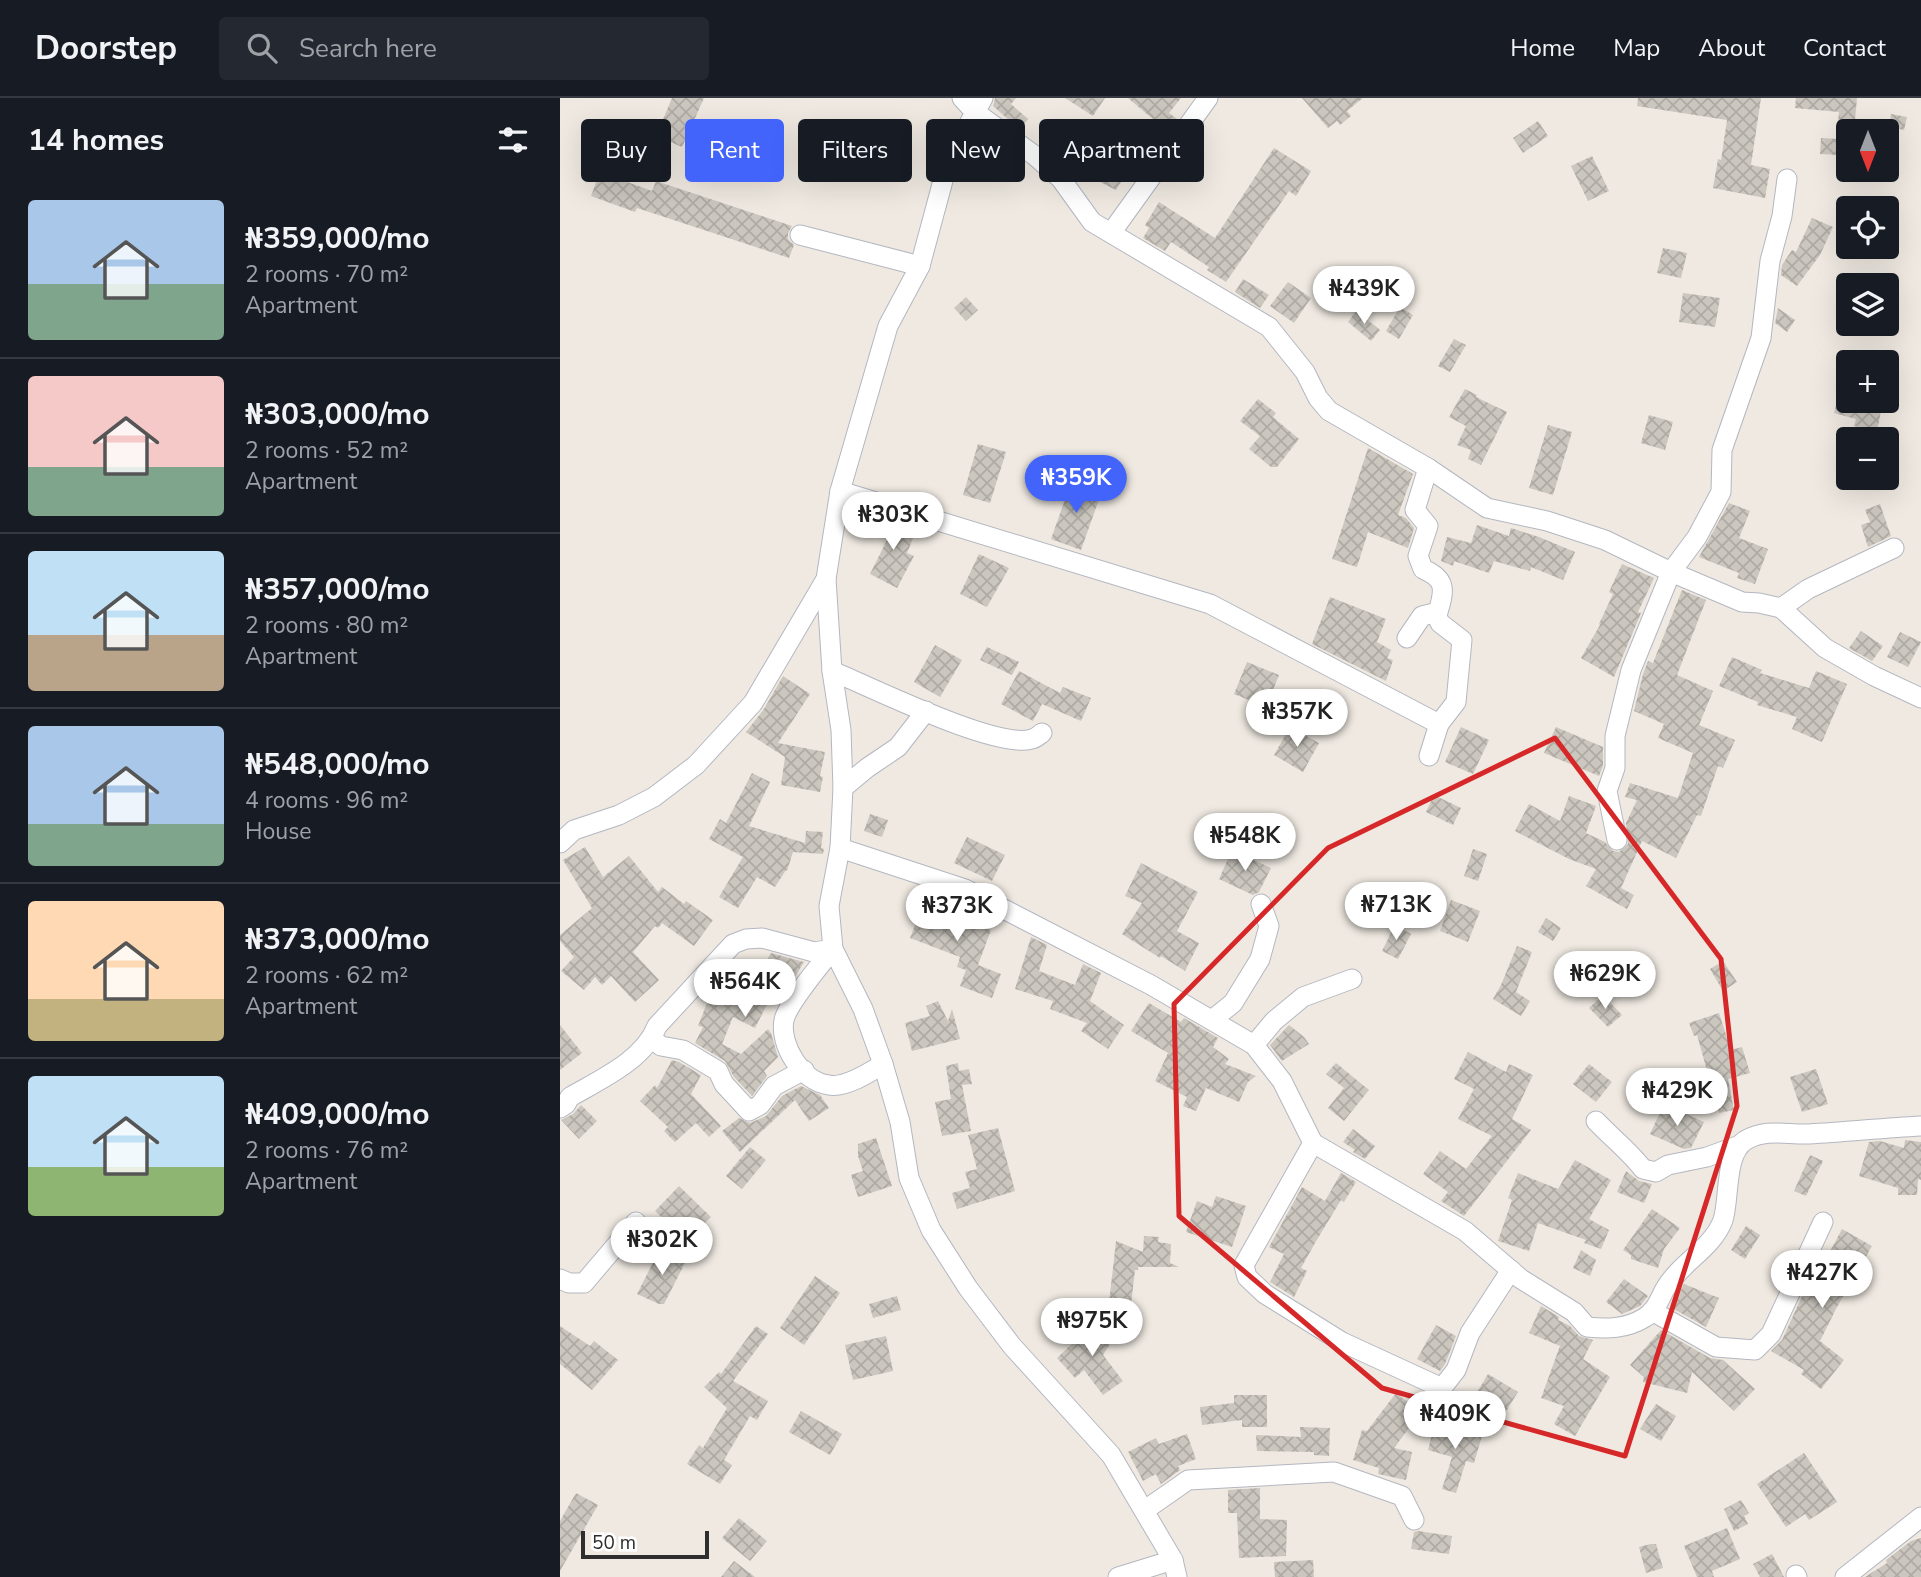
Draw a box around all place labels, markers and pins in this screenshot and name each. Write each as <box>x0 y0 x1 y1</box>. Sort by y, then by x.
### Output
pin: ₦439K <box>1315 266 1413 326</box>
pin: ₦359K <box>1027 456 1125 515</box>
pin: ₦303K <box>844 492 942 552</box>
pin: ₦357K <box>1248 690 1346 749</box>
pin: ₦548K <box>1196 814 1294 873</box>
pin: ₦713K <box>1347 882 1445 942</box>
pin: ₦373K <box>908 884 1006 943</box>
pin: ₦629K <box>1556 951 1654 1011</box>
pin: ₦564K <box>696 960 794 1019</box>
pin: ₦429K <box>1628 1068 1726 1128</box>
pin: ₦302K <box>613 1218 711 1277</box>
pin: ₦427K <box>1773 1250 1871 1310</box>
pin: ₦975K <box>1043 1298 1141 1358</box>
pin: ₦409K <box>1406 1392 1504 1451</box>

